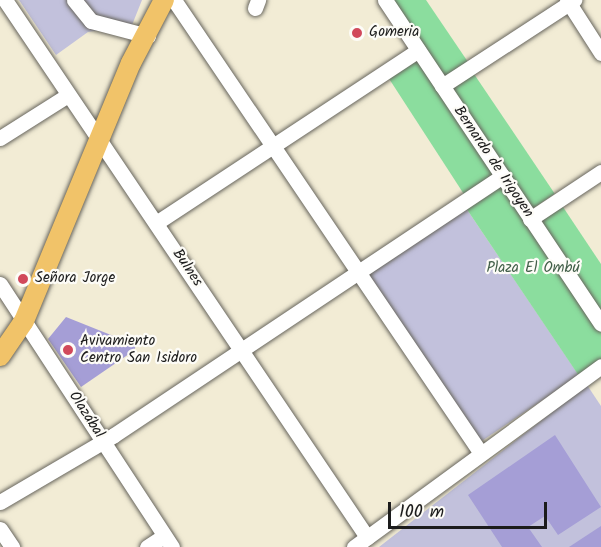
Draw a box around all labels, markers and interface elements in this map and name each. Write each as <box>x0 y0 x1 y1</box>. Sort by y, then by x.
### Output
place label: Gomeria <box>369 24 419 42</box>
marker: Gomeria <box>350 26 364 40</box>
street label: Bernardo de Irigoyen <box>449 103 537 221</box>
street label: Bulnes <box>168 246 206 290</box>
park label: Plaza El Ombú <box>486 260 580 278</box>
place label: Señora Jorge <box>35 270 115 288</box>
marker: Señora Jorge <box>16 272 30 286</box>
place label: Avivamiento Centro San Isidoro <box>80 332 197 367</box>
marker: Avivamiento Centro San Isidoro <box>61 343 75 357</box>
street label: Olazábal <box>64 388 108 442</box>
scale bar <box>391 490 550 528</box>
text: 100 m <box>399 498 444 527</box>

